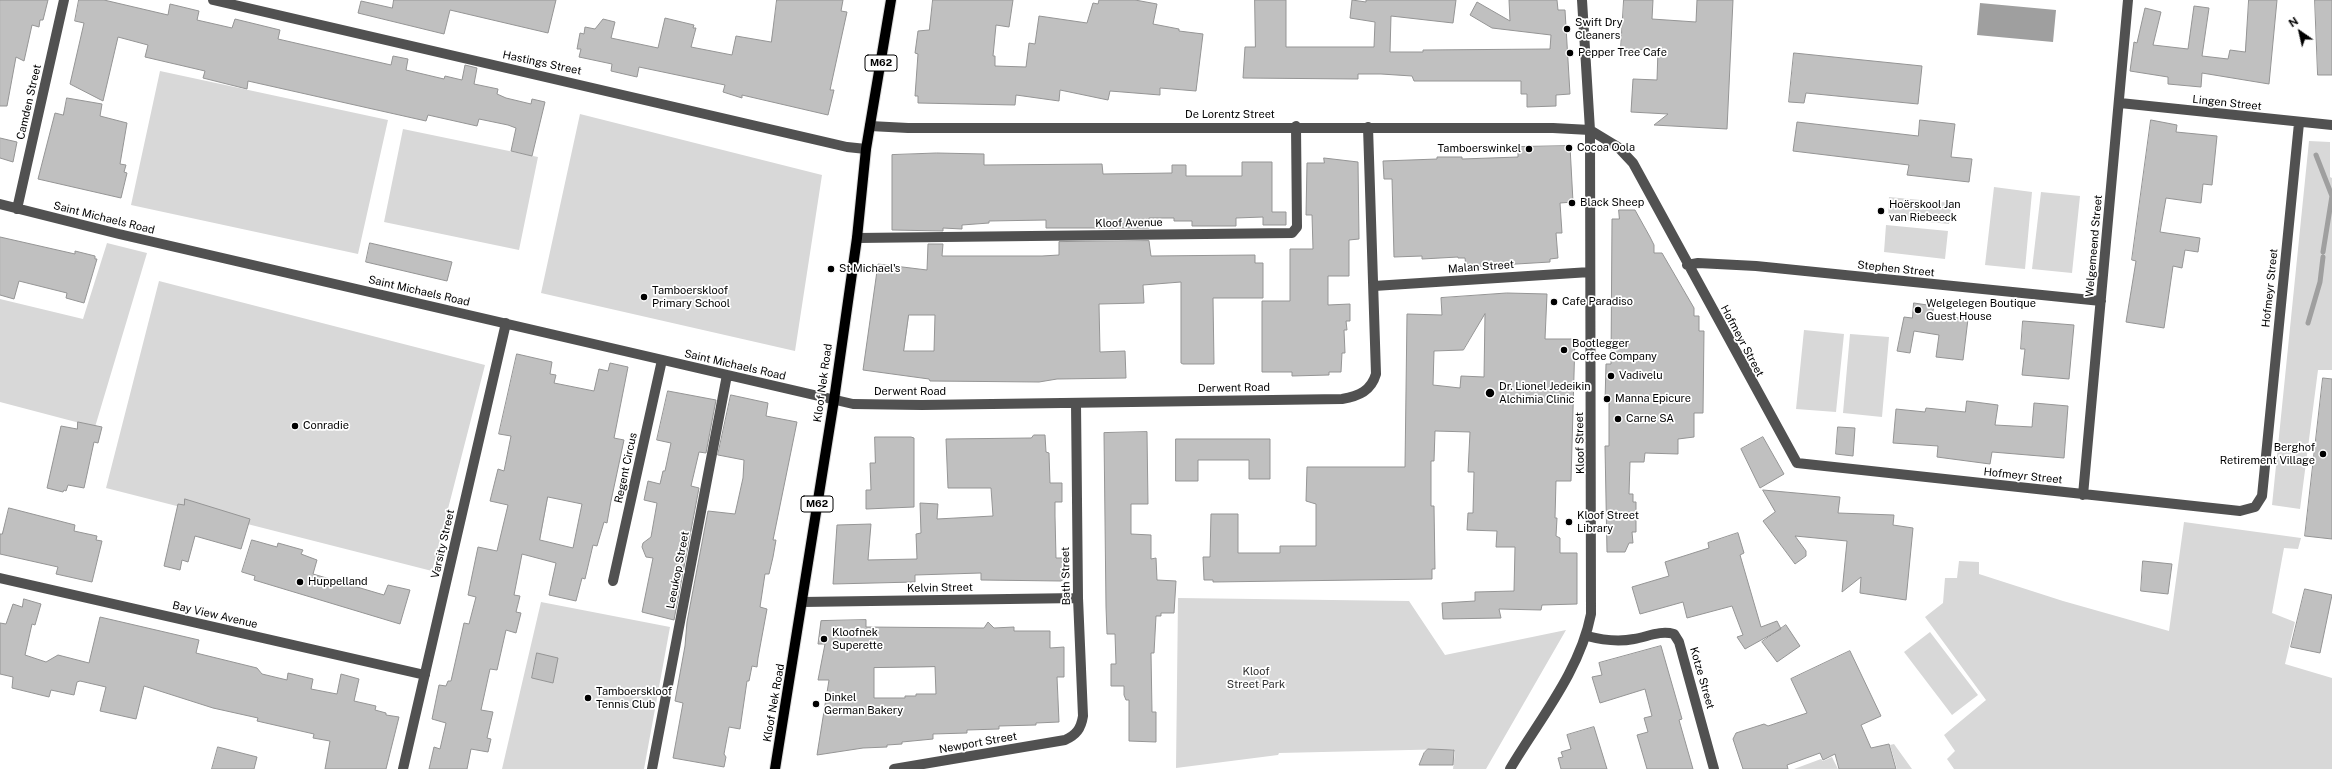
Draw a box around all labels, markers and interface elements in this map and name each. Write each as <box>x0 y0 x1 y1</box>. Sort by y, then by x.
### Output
north arrow <box>2280 12 2320 52</box>
text: N <box>2286 15 2300 29</box>
place label: Swift Dry Cleaners <box>1575 16 1623 42</box>
marker: Swift Dry Cleaners <box>1562 24 1572 34</box>
place label: Pepper Tree Cafe <box>1578 46 1667 60</box>
street label: Hastings Street <box>501 48 583 78</box>
marker: Pepper Tree Cafe <box>1565 48 1575 58</box>
road number: M62 <box>865 55 897 71</box>
street label: Camden Street <box>14 63 44 141</box>
street label: Lingen Street <box>2192 93 2262 113</box>
street label: De Lorentz Street <box>1185 108 1275 122</box>
place label: Cocoa Oola <box>1577 141 1635 155</box>
place label: Tamboerswinkel <box>1437 142 1521 156</box>
marker: Cocoa Oola <box>1564 143 1574 153</box>
marker: Tamboerswinkel <box>1524 144 1534 154</box>
street label: Welgemeend Street <box>2083 194 2105 298</box>
place label: Black Sheep <box>1580 196 1644 210</box>
marker: Black Sheep <box>1567 198 1577 208</box>
place label: Hoërskool Jan van Riebeeck <box>1889 198 1961 224</box>
street label: Saint Michaels Road <box>52 199 156 237</box>
marker: Hoërskool Jan van Riebeeck <box>1876 206 1886 216</box>
street label: Kloof Avenue <box>1095 216 1163 230</box>
street label: Hofmeyr Street <box>2259 248 2281 328</box>
street label: Malan Street <box>1447 258 1515 276</box>
street label: Stephen Street <box>1857 258 1935 280</box>
place label: St Michael's <box>839 262 900 276</box>
marker: St Michael's <box>826 264 836 274</box>
street label: Saint Michaels Road <box>367 273 471 309</box>
place label: Tamboerskloof Primary School <box>652 284 730 310</box>
marker: Tamboerskloof Primary School <box>639 292 649 302</box>
place label: Cafe Paradiso <box>1562 295 1633 309</box>
marker: Cafe Paradiso <box>1549 297 1559 307</box>
place label: Welgelegen Boutique Guest House <box>1926 297 2036 323</box>
street label: Hofmeyr Street <box>1718 303 1766 379</box>
marker: Welgelegen Boutique Guest House <box>1913 305 1923 315</box>
place label: Bootlegger Coffee Company <box>1572 337 1657 363</box>
street label: Kloof Nek Road <box>811 343 835 423</box>
marker: Bootlegger Coffee Company <box>1559 345 1569 355</box>
street label: Saint Michaels Road <box>683 347 787 383</box>
place label: Vadivelu <box>1619 369 1663 383</box>
marker: Vadivelu <box>1606 371 1616 381</box>
place label: Dr. Lionel Jedeikin Alchimia Clinic <box>1499 380 1591 406</box>
street label: Derwent Road <box>1198 381 1270 395</box>
street label: Derwent Road <box>874 385 946 399</box>
marker: Dr. Lionel Jedeikin Alchimia Clinic <box>1484 387 1496 399</box>
place label: Manna Epicure <box>1615 392 1691 406</box>
marker: Manna Epicure <box>1602 394 1612 404</box>
street label: Kloof Street <box>1573 412 1587 474</box>
place label: Carne SA <box>1626 412 1674 426</box>
marker: Carne SA <box>1613 414 1623 424</box>
place label: Conradie <box>303 419 349 433</box>
marker: Conradie <box>290 421 300 431</box>
street label: Regent Circus <box>612 431 640 505</box>
place label: Berghof Retirement Village <box>2220 441 2315 467</box>
marker: Berghof Retirement Village <box>2318 449 2328 459</box>
street label: Hofmeyr Street <box>1983 465 2063 487</box>
road number: M62 <box>801 496 833 512</box>
street label: Varsity Street <box>429 508 457 580</box>
place label: Kloof Street Library <box>1577 509 1639 535</box>
marker: Kloof Street Library <box>1564 517 1574 527</box>
street label: Leeukop Street <box>664 530 692 610</box>
street label: Bath Street <box>1059 547 1073 605</box>
place label: Huppelland <box>308 575 368 589</box>
marker: Huppelland <box>295 577 305 587</box>
street label: Kelvin Street <box>907 581 973 595</box>
street label: Bay View Avenue <box>171 599 259 631</box>
place label: Kloofnek Superette <box>832 626 883 652</box>
marker: Kloofnek Superette <box>819 634 829 644</box>
street label: Kotze Street <box>1687 646 1717 710</box>
street label: Kloof Nek Road <box>761 663 787 743</box>
park label: Kloof Street Park <box>1227 665 1285 691</box>
place label: Tamboerskloof Tennis Club <box>596 685 672 711</box>
place label: Dinkel German Bakery <box>824 691 903 717</box>
marker: Tamboerskloof Tennis Club <box>583 693 593 703</box>
marker: Dinkel German Bakery <box>811 699 821 709</box>
street label: Newport Street <box>938 730 1018 756</box>

